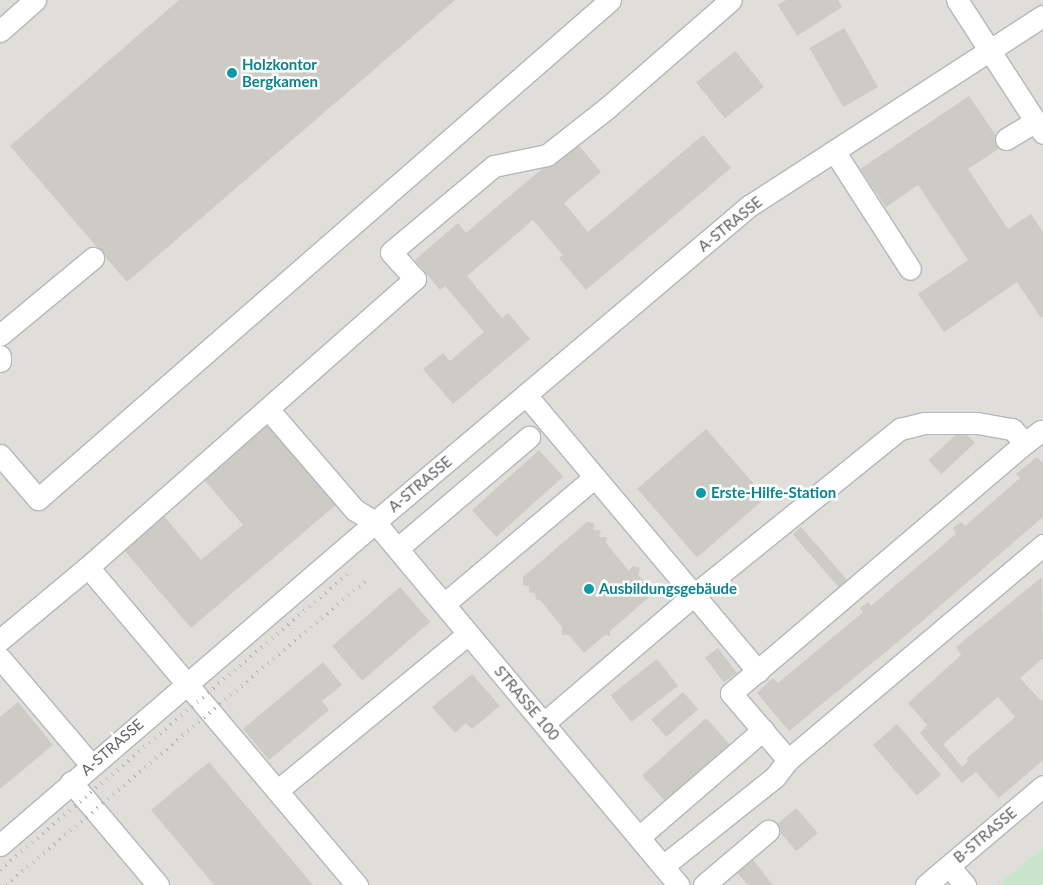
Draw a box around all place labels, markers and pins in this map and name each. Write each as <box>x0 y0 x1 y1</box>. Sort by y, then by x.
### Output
place label: Holzkontor Bergkamen <box>242 55 318 90</box>
marker: Holzkontor Bergkamen <box>226 67 238 79</box>
place label: Erste-Hilfe-Station <box>711 484 836 502</box>
marker: Erste-Hilfe-Station <box>695 487 707 499</box>
place label: Ausbildungsgebäude <box>599 580 737 598</box>
marker: Ausbildungsgebäude <box>583 583 595 595</box>

